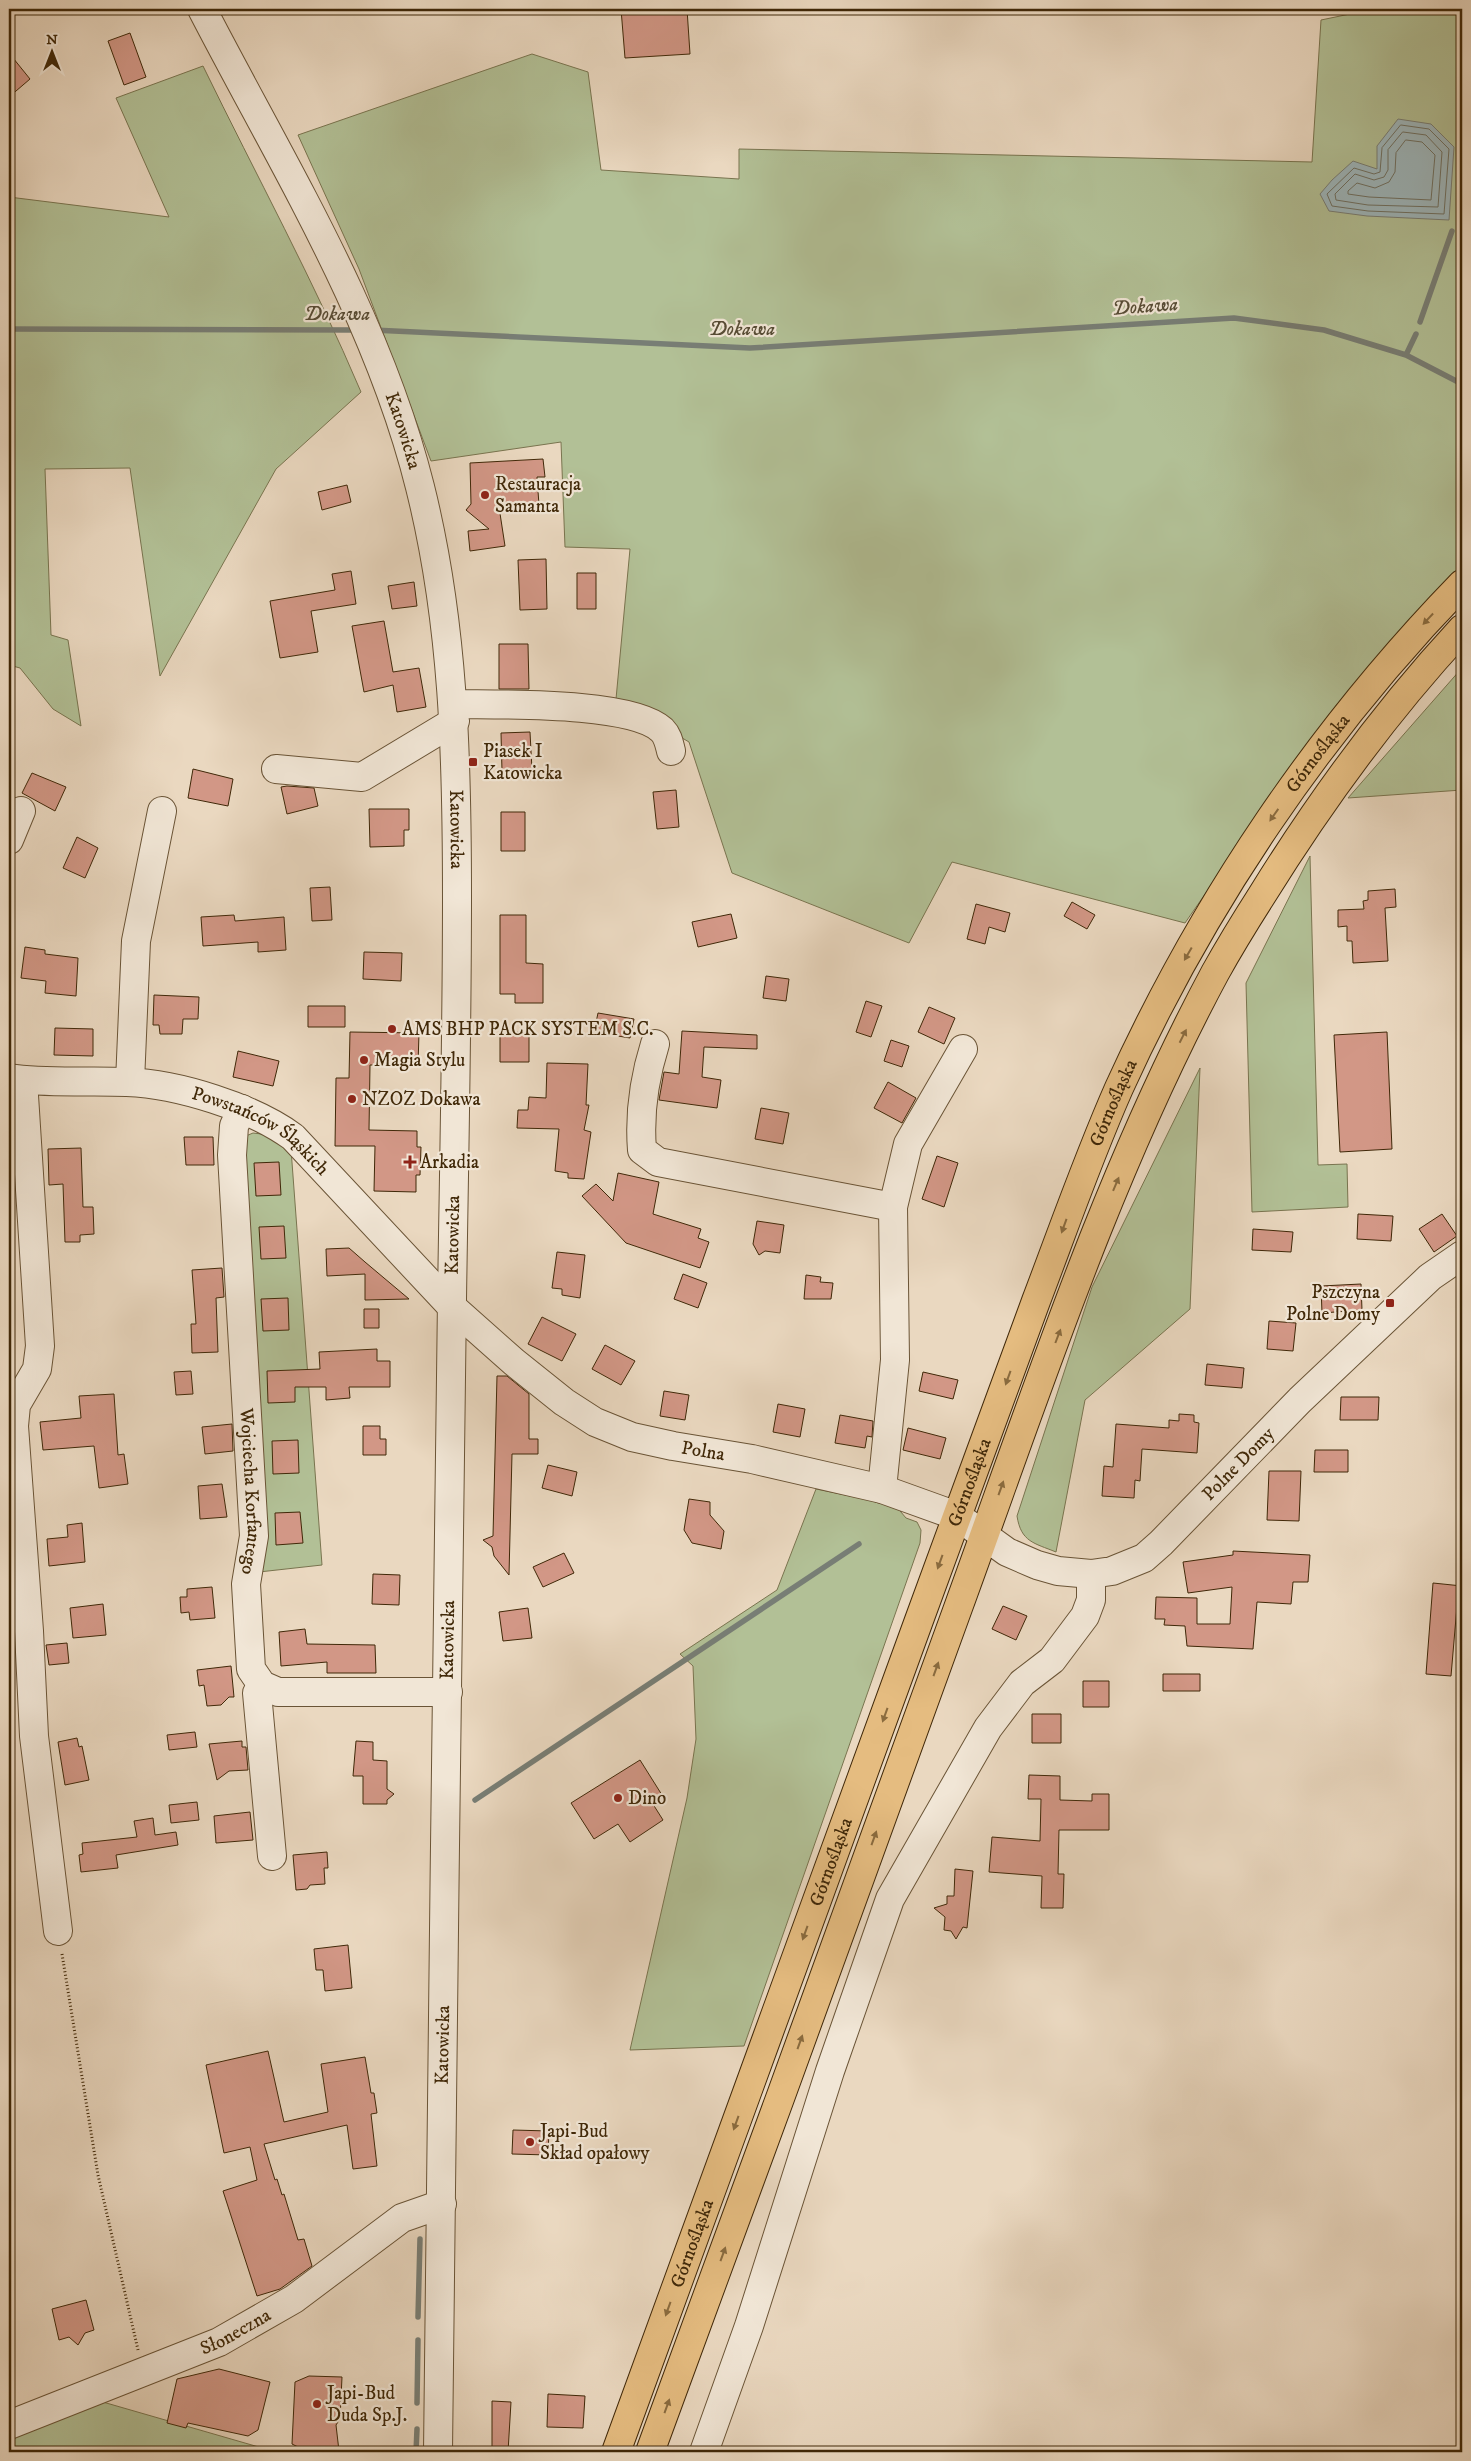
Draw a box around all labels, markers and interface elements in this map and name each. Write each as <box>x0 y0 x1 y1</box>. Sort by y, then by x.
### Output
north arrow <box>28 28 78 78</box>
text: N <box>46 31 58 49</box>
water label: Dokawa <box>1111 292 1179 322</box>
water label: Dokawa <box>304 302 370 327</box>
water label: Dokawa <box>709 317 775 342</box>
street label: Katowicka <box>380 389 426 472</box>
place label: Restauracja Samanta <box>495 473 581 518</box>
marker: Restauracja Samanta <box>479 489 491 501</box>
one-way arrow <box>1422 613 1434 625</box>
street label: Górnośląska <box>1281 709 1355 797</box>
place label: Piasek I Katowicka <box>483 740 562 785</box>
marker: Piasek I Katowicka <box>467 756 479 768</box>
street label: Katowicka <box>444 789 468 869</box>
one-way arrow <box>1269 809 1279 822</box>
one-way arrow <box>1184 947 1193 960</box>
place label: AMS BHP PACK SYSTEM S.C. <box>402 1018 654 1041</box>
marker: AMS BHP PACK SYSTEM S.C. <box>386 1023 398 1035</box>
one-way arrow <box>1179 1029 1187 1043</box>
place label: Magia Stylu <box>374 1049 465 1072</box>
marker: Magia Stylu <box>358 1054 370 1066</box>
street label: Górnośląska <box>1084 1055 1142 1150</box>
street label: Powstańców Śląskich <box>189 1082 334 1180</box>
place label: NZOZ Dokawa <box>362 1088 481 1111</box>
marker: NZOZ Dokawa <box>346 1093 358 1105</box>
place label: Arkadia <box>420 1151 479 1174</box>
marker: Arkadia <box>404 1156 416 1168</box>
one-way arrow <box>1113 1177 1121 1191</box>
street label: Katowicka <box>441 1195 465 1275</box>
one-way arrow <box>1060 1219 1068 1234</box>
place label: Pszczyna Polne Domy <box>1286 1281 1381 1326</box>
marker: Pszczyna Polne Domy <box>1384 1297 1396 1309</box>
one-way arrow <box>1055 1328 1062 1343</box>
one-way arrow <box>1004 1371 1012 1386</box>
street label: Wojciecha Korfantego <box>235 1406 266 1577</box>
street label: Polne Domy <box>1197 1421 1280 1505</box>
street label: Górnośląska <box>943 1435 996 1530</box>
street label: Polna <box>680 1436 726 1466</box>
one-way arrow <box>997 1480 1005 1495</box>
one-way arrow <box>936 1555 944 1570</box>
street label: Katowicka <box>436 1600 460 1680</box>
one-way arrow <box>933 1662 940 1677</box>
one-way arrow <box>880 1708 888 1723</box>
place label: Dino <box>628 1787 666 1810</box>
marker: Dino <box>612 1792 624 1804</box>
street label: Górnośląska <box>804 1814 858 1909</box>
one-way arrow <box>871 1831 878 1846</box>
one-way arrow <box>801 1926 808 1941</box>
street label: Katowicka <box>431 2005 455 2085</box>
one-way arrow <box>796 2034 804 2049</box>
one-way arrow <box>732 2116 740 2131</box>
place label: Japi-Bud Skład opałowy <box>538 2120 651 2165</box>
marker: Japi-Bud Skład opałowy <box>524 2136 536 2148</box>
street label: Górnośląska <box>665 2196 719 2291</box>
one-way arrow <box>719 2246 727 2261</box>
one-way arrow <box>664 2302 672 2317</box>
street label: Słoneczna <box>197 2303 275 2360</box>
place label: Japi-Bud Duda Sp.J. <box>325 2382 407 2427</box>
marker: Japi-Bud Duda Sp.J. <box>311 2398 323 2410</box>
one-way arrow <box>664 2399 671 2414</box>

